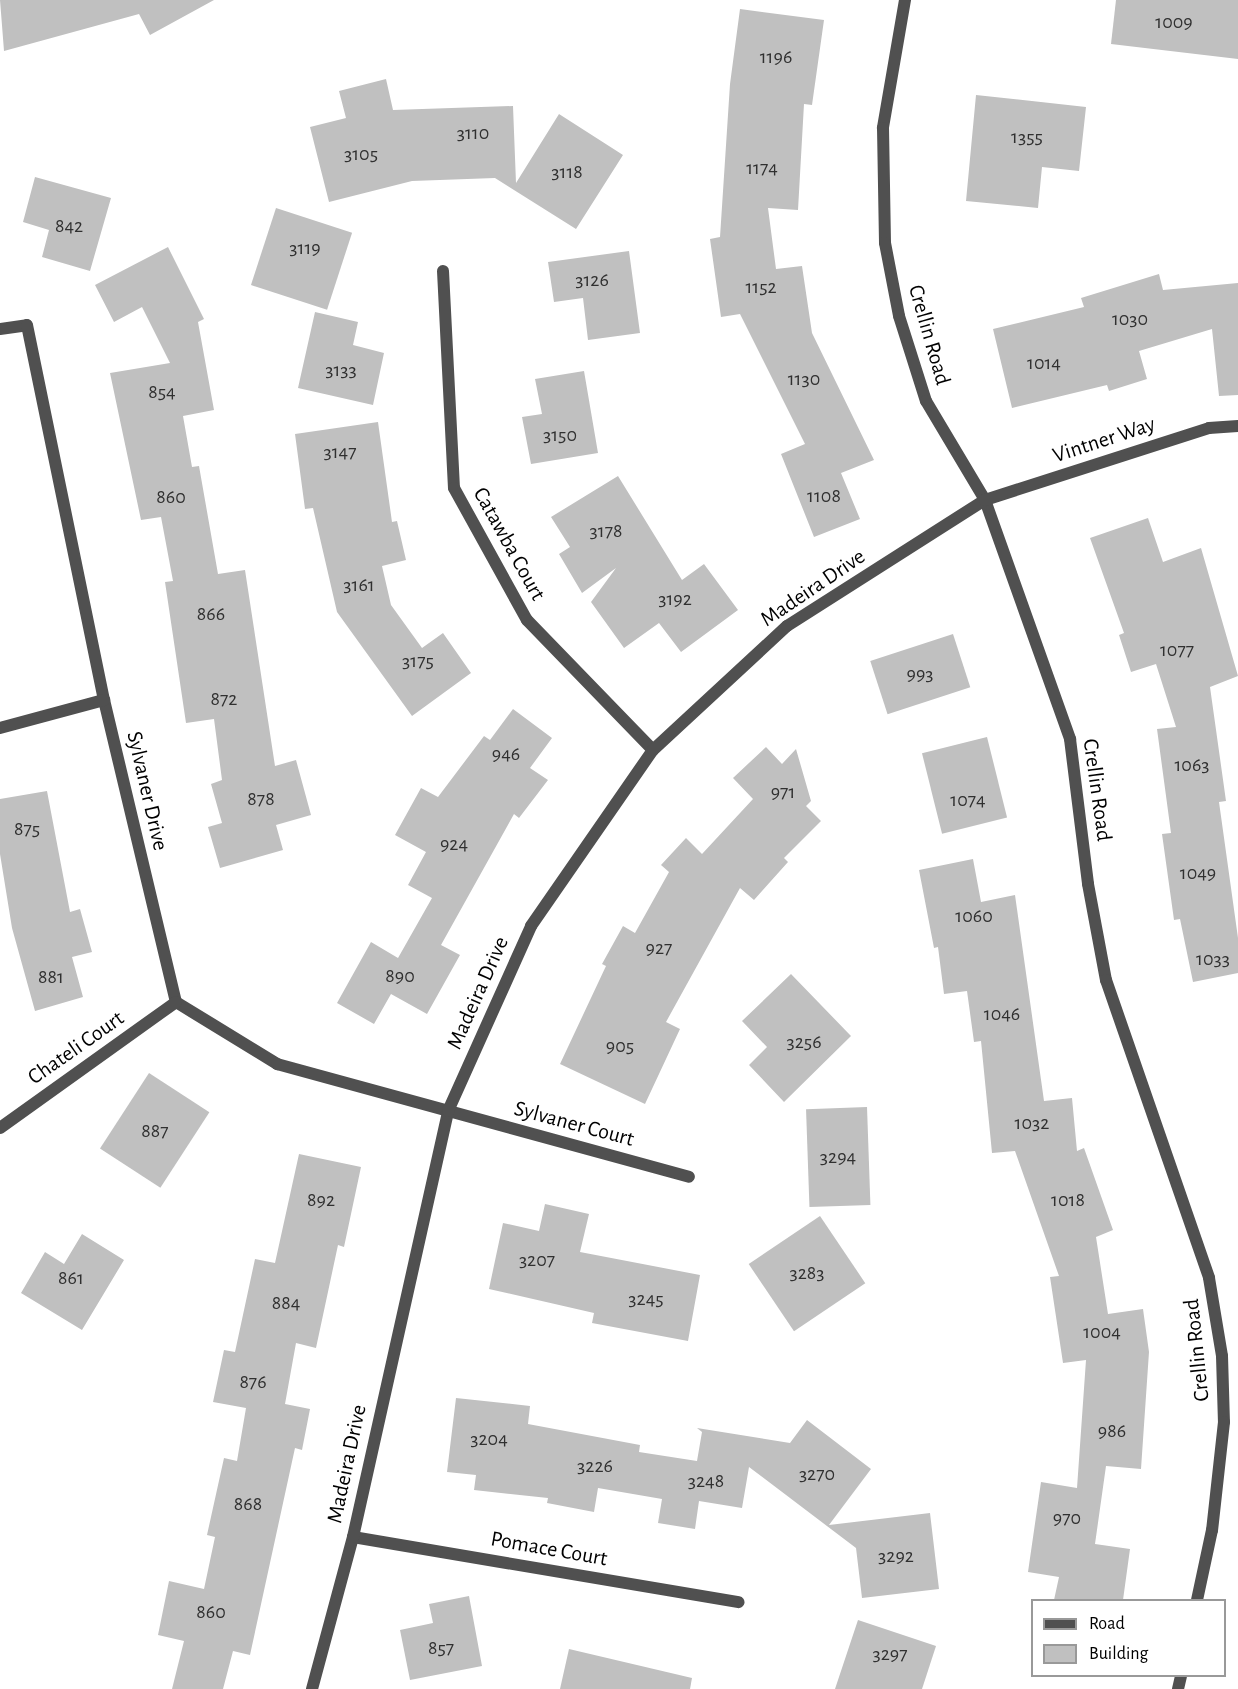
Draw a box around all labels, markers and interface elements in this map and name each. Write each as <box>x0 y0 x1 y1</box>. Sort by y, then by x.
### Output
house number: 1009 <box>1155 10 1193 34</box>
house number: 1196 <box>760 45 792 69</box>
house number: 3110 <box>457 121 489 145</box>
house number: 1355 <box>1011 125 1043 149</box>
house number: 3105 <box>344 142 378 166</box>
house number: 1174 <box>746 156 778 180</box>
house number: 3118 <box>551 160 583 184</box>
house number: 842 <box>55 214 83 238</box>
house number: 3119 <box>289 236 321 260</box>
house number: 3126 <box>575 268 609 292</box>
house number: 1152 <box>745 275 777 299</box>
street label: Crellin Road <box>902 282 956 388</box>
house number: 1030 <box>1112 307 1148 331</box>
house number: 1014 <box>1027 351 1061 375</box>
house number: 3133 <box>325 358 357 382</box>
house number: 1130 <box>788 367 820 391</box>
house number: 854 <box>148 380 176 404</box>
street label: Vintner Way <box>1049 411 1159 469</box>
house number: 3150 <box>543 423 577 447</box>
house number: 3147 <box>323 440 357 464</box>
street label: Catawba Court <box>467 483 551 605</box>
house number: 1108 <box>807 484 841 508</box>
house number: 860 <box>156 485 186 509</box>
house number: 3178 <box>590 519 622 543</box>
street label: Madeira Drive <box>756 543 870 633</box>
house number: 3161 <box>343 573 375 597</box>
house number: 3192 <box>658 587 692 611</box>
house number: 866 <box>197 602 225 626</box>
house number: 1077 <box>1160 638 1194 662</box>
house number: 3175 <box>402 649 434 673</box>
house number: 993 <box>906 662 934 686</box>
house number: 872 <box>211 687 237 711</box>
street label: Sylvaner Drive <box>120 729 174 853</box>
street label: Crellin Road <box>1077 737 1117 843</box>
house number: 946 <box>492 742 520 766</box>
house number: 1063 <box>1174 753 1210 777</box>
house number: 971 <box>771 780 795 804</box>
house number: 878 <box>247 787 275 811</box>
house number: 1074 <box>950 788 986 812</box>
house number: 875 <box>14 817 40 841</box>
house number: 924 <box>440 832 468 856</box>
house number: 1049 <box>1180 861 1216 885</box>
house number: 1060 <box>955 904 993 928</box>
street label: Madeira Drive <box>441 933 515 1053</box>
house number: 927 <box>646 936 672 960</box>
house number: 1033 <box>1196 947 1230 971</box>
house number: 890 <box>385 964 415 988</box>
house number: 881 <box>38 965 64 989</box>
house number: 1046 <box>984 1002 1020 1026</box>
street label: Chateli Court <box>23 1005 129 1091</box>
house number: 3256 <box>786 1030 822 1054</box>
house number: 905 <box>606 1034 634 1058</box>
street label: Sylvaner Court <box>511 1095 637 1153</box>
house number: 1032 <box>1015 1111 1049 1135</box>
house number: 887 <box>141 1119 169 1143</box>
house number: 3294 <box>820 1145 856 1169</box>
house number: 892 <box>307 1188 335 1212</box>
house number: 1018 <box>1051 1188 1085 1212</box>
house number: 3207 <box>519 1248 555 1272</box>
house number: 3283 <box>789 1261 825 1285</box>
house number: 861 <box>58 1266 84 1290</box>
house number: 3245 <box>628 1287 664 1311</box>
house number: 884 <box>272 1291 300 1315</box>
street label: Crellin Road <box>1178 1297 1216 1403</box>
house number: 1004 <box>1083 1320 1121 1344</box>
house number: 876 <box>239 1370 267 1394</box>
street label: Madeira Drive <box>322 1402 372 1526</box>
house number: 986 <box>1098 1419 1126 1443</box>
house number: 3204 <box>470 1427 508 1451</box>
house number: 3226 <box>577 1454 613 1478</box>
house number: 3270 <box>799 1462 835 1486</box>
house number: 3248 <box>688 1469 724 1493</box>
house number: 868 <box>234 1492 262 1516</box>
house number: 970 <box>1053 1506 1081 1530</box>
street label: Pomace Court <box>489 1526 609 1572</box>
house number: 3292 <box>878 1544 914 1568</box>
legend <box>1031 1599 1226 1677</box>
house number: 860 <box>196 1600 226 1624</box>
text: Road <box>1089 1615 1125 1633</box>
house number: 857 <box>428 1636 454 1660</box>
house number: 3297 <box>872 1642 908 1666</box>
text: Building <box>1089 1645 1148 1663</box>

